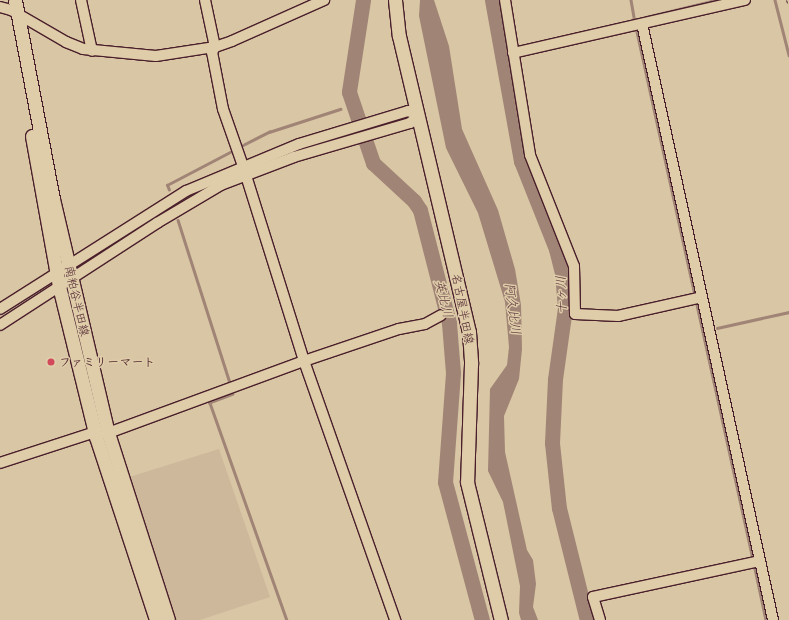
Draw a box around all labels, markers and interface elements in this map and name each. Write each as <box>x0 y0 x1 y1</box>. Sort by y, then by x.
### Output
street label: 南粕谷半田線 <box>62 264 92 338</box>
street label: 名古屋半田線 <box>449 272 477 346</box>
water label: 十ヶ川 <box>554 275 570 315</box>
water label: 英比川 <box>431 278 455 320</box>
water label: 阿久比川 <box>501 282 523 336</box>
place label: ファミリーマート <box>59 355 155 369</box>
marker: ファミリーマート <box>46 357 56 367</box>

